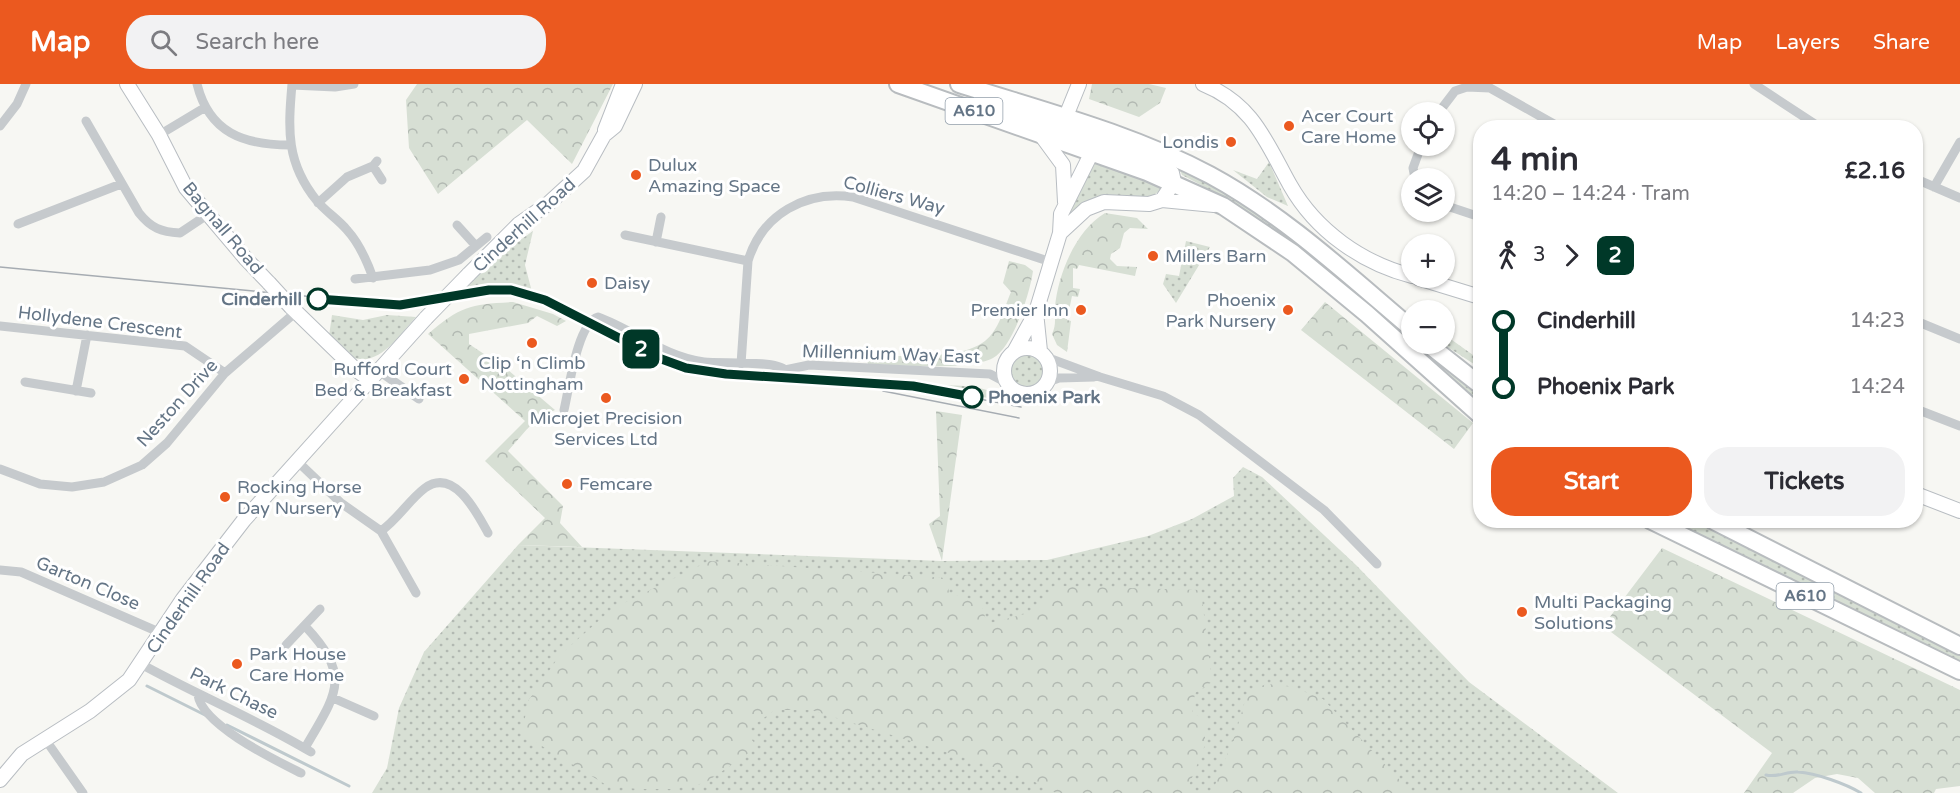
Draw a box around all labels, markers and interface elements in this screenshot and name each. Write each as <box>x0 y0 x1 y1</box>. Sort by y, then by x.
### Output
search box <box>126 15 546 69</box>
text: Map <box>30 25 90 59</box>
icon: search <box>147 26 180 59</box>
text: Search here <box>195 29 319 55</box>
text: Map <box>1697 30 1742 55</box>
text: Layers <box>1775 30 1840 55</box>
text: Share <box>1873 30 1930 55</box>
road number: A610 <box>946 98 1002 124</box>
map controls <box>1401 102 1455 354</box>
button: locate <box>1401 102 1455 156</box>
place label: Acer Court Care Home <box>1301 105 1396 148</box>
marker: Acer Court Care Home <box>1282 119 1296 133</box>
place label: Londis <box>1162 131 1219 153</box>
marker: Londis <box>1224 135 1238 149</box>
text: 4 min <box>1491 140 1579 179</box>
place label: Dulux Amazing Space <box>648 154 781 197</box>
text: £2.16 <box>1845 158 1905 184</box>
marker: Dulux Amazing Space <box>629 168 643 182</box>
button: layers <box>1401 168 1455 222</box>
street label: Colliers Way <box>841 171 947 219</box>
street label: Cinderhill Road <box>468 173 580 277</box>
street label: Bagnall Road <box>178 177 268 279</box>
text: 14:20 – 14:24 · Tram <box>1491 182 1690 206</box>
button: + <box>1401 234 1455 288</box>
icon: walk <box>1491 239 1524 272</box>
icon: forward <box>1555 239 1588 272</box>
text: 3 <box>1533 243 1546 267</box>
text: 2 <box>1609 243 1622 268</box>
place label: Millers Barn <box>1165 245 1267 267</box>
marker: Millers Barn <box>1146 249 1160 263</box>
place label: Daisy <box>604 272 651 294</box>
marker: Daisy <box>585 276 599 290</box>
place label: Cinderhill <box>221 288 302 310</box>
marker: Cinderhill <box>307 288 329 310</box>
place label: Phoenix Park Nursery <box>1165 289 1276 332</box>
place label: Premier Inn <box>971 299 1069 321</box>
button: − <box>1401 300 1455 354</box>
street label: Hollydene Crescent <box>17 301 184 343</box>
marker: Premier Inn <box>1074 303 1088 317</box>
marker: Phoenix Park Nursery <box>1281 303 1295 317</box>
text: Cinderhill <box>1537 308 1636 334</box>
text: 14:23 <box>1850 309 1905 333</box>
line badge: 2 <box>622 330 660 368</box>
marker: Clip ‘n Climb Nottingham <box>525 336 539 350</box>
text: 2 <box>634 337 648 362</box>
street label: Millennium Way East <box>802 340 981 368</box>
place label: Clip ‘n Climb Nottingham <box>478 352 586 395</box>
street label: Neston Drive <box>132 355 222 451</box>
place label: Rufford Court Bed & Breakfast <box>314 358 452 401</box>
marker: Rufford Court Bed & Breakfast <box>457 372 471 386</box>
text: Phoenix Park <box>1537 374 1674 400</box>
text: 14:24 <box>1850 375 1905 399</box>
marker: Phoenix Park <box>961 386 983 408</box>
place label: Phoenix Park <box>988 386 1101 408</box>
marker: Microjet Precision Services Ltd <box>599 391 613 405</box>
place label: Microjet Precision Services Ltd <box>529 407 683 450</box>
button: Start <box>1491 447 1692 516</box>
button: Tickets <box>1704 447 1905 516</box>
place label: Femcare <box>579 473 652 495</box>
place label: Rocking Horse Day Nursery <box>237 476 362 519</box>
marker: Femcare <box>560 477 574 491</box>
marker: Rocking Horse Day Nursery <box>218 490 232 504</box>
street label: Cinderhill Road <box>142 538 234 658</box>
street label: Garton Close <box>33 551 143 615</box>
road number: A610 <box>1776 583 1834 609</box>
place label: Multi Packaging Solutions <box>1534 591 1672 634</box>
marker: Multi Packaging Solutions <box>1515 605 1529 619</box>
place label: Park House Care Home <box>249 643 346 686</box>
marker: Park House Care Home <box>230 657 244 671</box>
street label: Park Chase <box>186 662 282 724</box>

